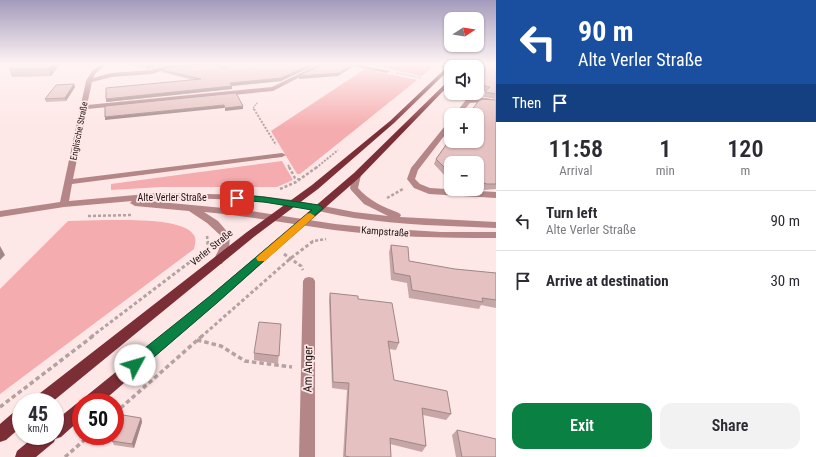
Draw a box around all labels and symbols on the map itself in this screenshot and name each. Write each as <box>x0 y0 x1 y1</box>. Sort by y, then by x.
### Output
north arrow <box>444 12 484 52</box>
street label: Englische Straße <box>68 101 90 161</box>
pin <box>220 181 254 215</box>
street label: Alte Verler Straße <box>137 192 207 203</box>
street label: Kampstraße <box>361 224 409 239</box>
street label: Verler Straße <box>188 227 235 268</box>
position arrow <box>114 344 156 386</box>
street label: Am Anger <box>301 345 315 392</box>
speed limit sign: 50 <box>72 393 124 445</box>

